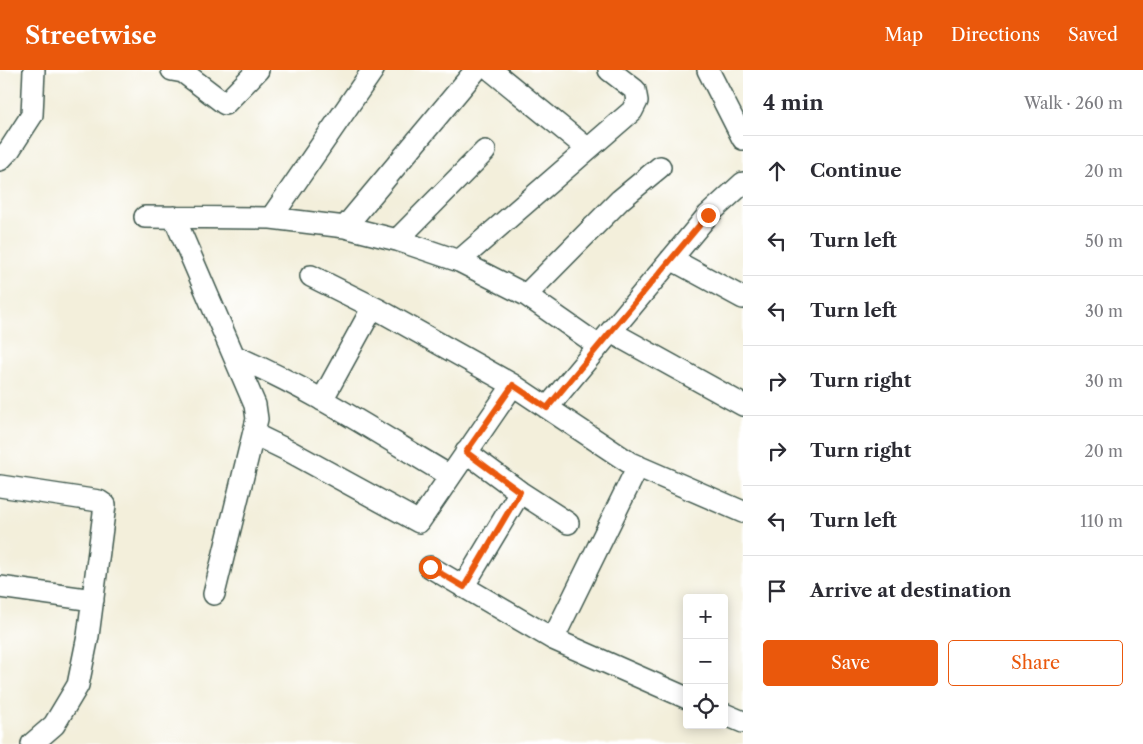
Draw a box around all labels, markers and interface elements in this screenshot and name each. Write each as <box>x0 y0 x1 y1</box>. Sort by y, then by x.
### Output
text: Streetwise <box>25 21 157 50</box>
text: Map <box>884 24 923 46</box>
text: Directions <box>951 24 1040 46</box>
text: Saved <box>1068 24 1118 46</box>
text: 4 min <box>763 90 824 115</box>
text: Walk · 260 m <box>1024 93 1123 113</box>
icon: ahead <box>763 157 791 185</box>
text: Continue <box>810 159 902 182</box>
text: 20 m <box>1084 161 1123 181</box>
route end <box>697 204 720 227</box>
icon: left <box>763 227 791 255</box>
text: Turn left <box>810 229 897 252</box>
text: 50 m <box>1085 231 1123 251</box>
icon: left <box>763 297 791 325</box>
text: Turn left <box>810 299 897 322</box>
text: 30 m <box>1085 301 1123 321</box>
icon: right <box>763 367 791 395</box>
text: Turn right <box>810 369 911 392</box>
text: 30 m <box>1085 371 1123 391</box>
icon: right <box>763 437 791 465</box>
text: Turn right <box>810 439 911 462</box>
text: 20 m <box>1084 441 1123 461</box>
icon: left <box>763 507 791 535</box>
text: Turn left <box>810 509 897 532</box>
text: 110 m <box>1080 511 1123 531</box>
route start <box>419 556 442 579</box>
icon: arrive <box>763 577 791 605</box>
text: Arrive at destination <box>810 579 1011 602</box>
map controls <box>683 594 728 729</box>
button: + <box>683 594 728 639</box>
button: − <box>683 639 728 684</box>
button: Save <box>763 640 938 686</box>
button: Share <box>948 640 1123 686</box>
button: locate <box>683 684 728 729</box>

